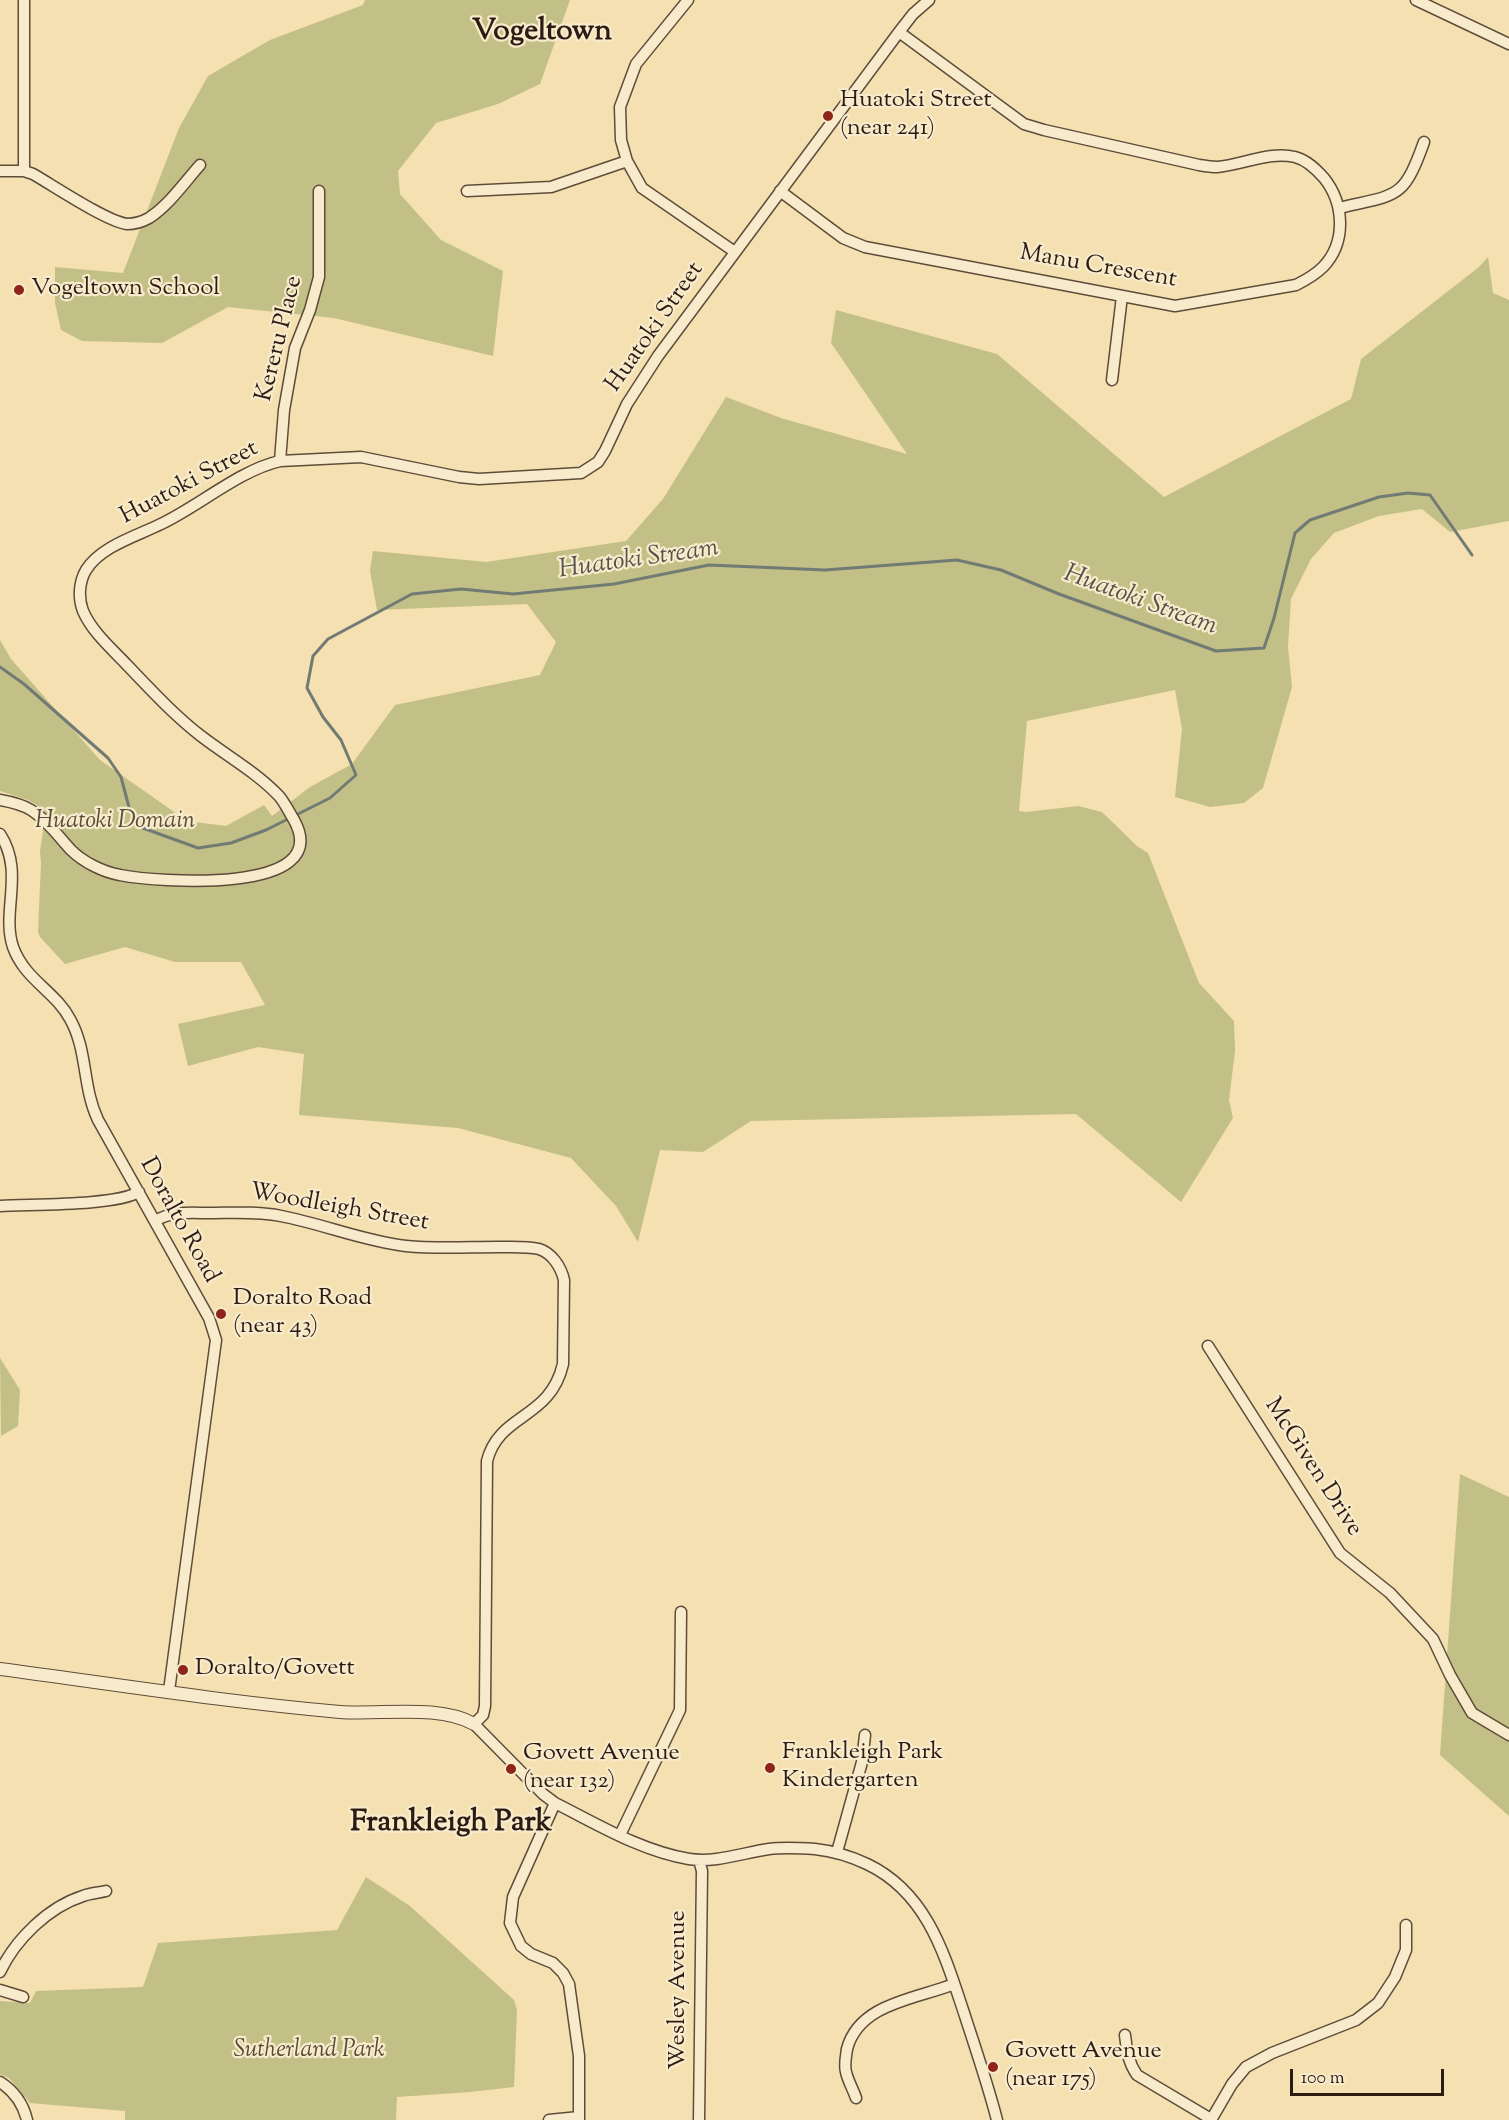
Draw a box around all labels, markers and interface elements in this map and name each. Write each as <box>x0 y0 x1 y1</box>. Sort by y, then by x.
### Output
district label: Vogeltown <box>472 16 612 52</box>
place label: Huatoki Street (near 241) <box>840 88 992 144</box>
marker: Huatoki Street (near 241) <box>821 109 835 123</box>
street label: Manu Crescent <box>1017 240 1179 296</box>
street label: Huatoki Street <box>601 258 711 398</box>
street label: Kereru Place <box>251 273 311 405</box>
place label: Vogeltown School <box>31 276 220 304</box>
marker: Vogeltown School <box>12 283 26 297</box>
street label: Huatoki Street <box>116 436 264 532</box>
water label: Huatoki Stream <box>557 534 721 588</box>
water label: Huatoki Stream <box>1059 560 1221 644</box>
park label: Huatoki Domain <box>35 809 195 837</box>
street label: Doralto Road <box>132 1153 224 1289</box>
street label: Woodleigh Street <box>247 1179 431 1239</box>
place label: Doralto Road (near 43) <box>233 1286 372 1342</box>
marker: Doralto Road (near 43) <box>214 1307 228 1321</box>
street label: McGiven Drive <box>1257 1394 1367 1542</box>
place label: Doralto/Govett <box>195 1656 355 1684</box>
marker: Doralto/Govett <box>176 1663 190 1677</box>
place label: Frankleigh Park Kindergarten <box>782 1740 943 1796</box>
place label: Govett Avenue (near 132) <box>523 1741 680 1797</box>
marker: Frankleigh Park Kindergarten <box>763 1761 777 1775</box>
marker: Govett Avenue (near 132) <box>504 1762 518 1776</box>
district label: Frankleigh Park <box>350 1807 552 1843</box>
street label: Wesley Avenue <box>666 1910 694 2070</box>
park label: Sutherland Park <box>233 2038 385 2066</box>
place label: Govett Avenue (near 175) <box>1005 2039 1162 2095</box>
scale bar <box>1293 2057 1448 2095</box>
marker: Govett Avenue (near 175) <box>986 2060 1000 2074</box>
text: 100 m <box>1301 2066 1345 2092</box>

